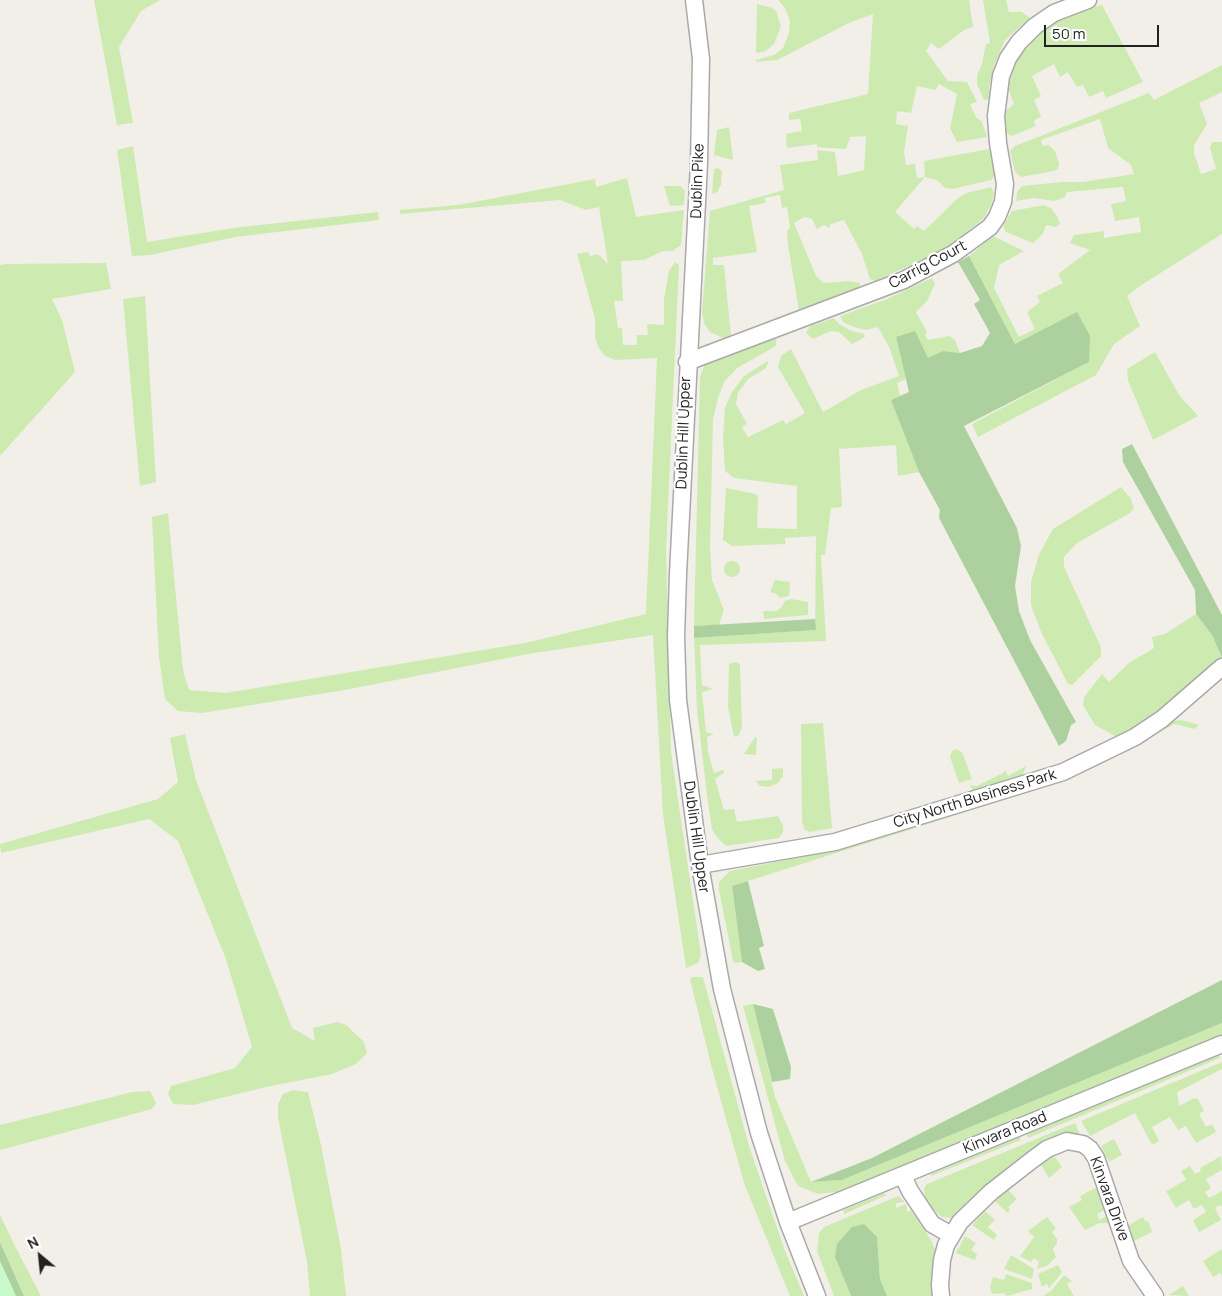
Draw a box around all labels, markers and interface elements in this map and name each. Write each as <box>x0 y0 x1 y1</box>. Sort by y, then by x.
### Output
scale bar <box>1047 15 1162 47</box>
text: 50 m <box>1052 23 1086 44</box>
street label: Dublin Pike <box>688 143 708 219</box>
street label: Carrig Court <box>886 237 970 293</box>
street label: Dublin Hill Upper <box>673 376 695 490</box>
street label: City North Business Park <box>891 766 1059 832</box>
street label: Dublin Hill Upper <box>679 780 713 894</box>
street label: Kinvara Road <box>960 1108 1050 1158</box>
street label: Kinvara Drive <box>1085 1154 1133 1244</box>
north arrow <box>15 1231 65 1281</box>
text: N <box>24 1232 42 1253</box>

